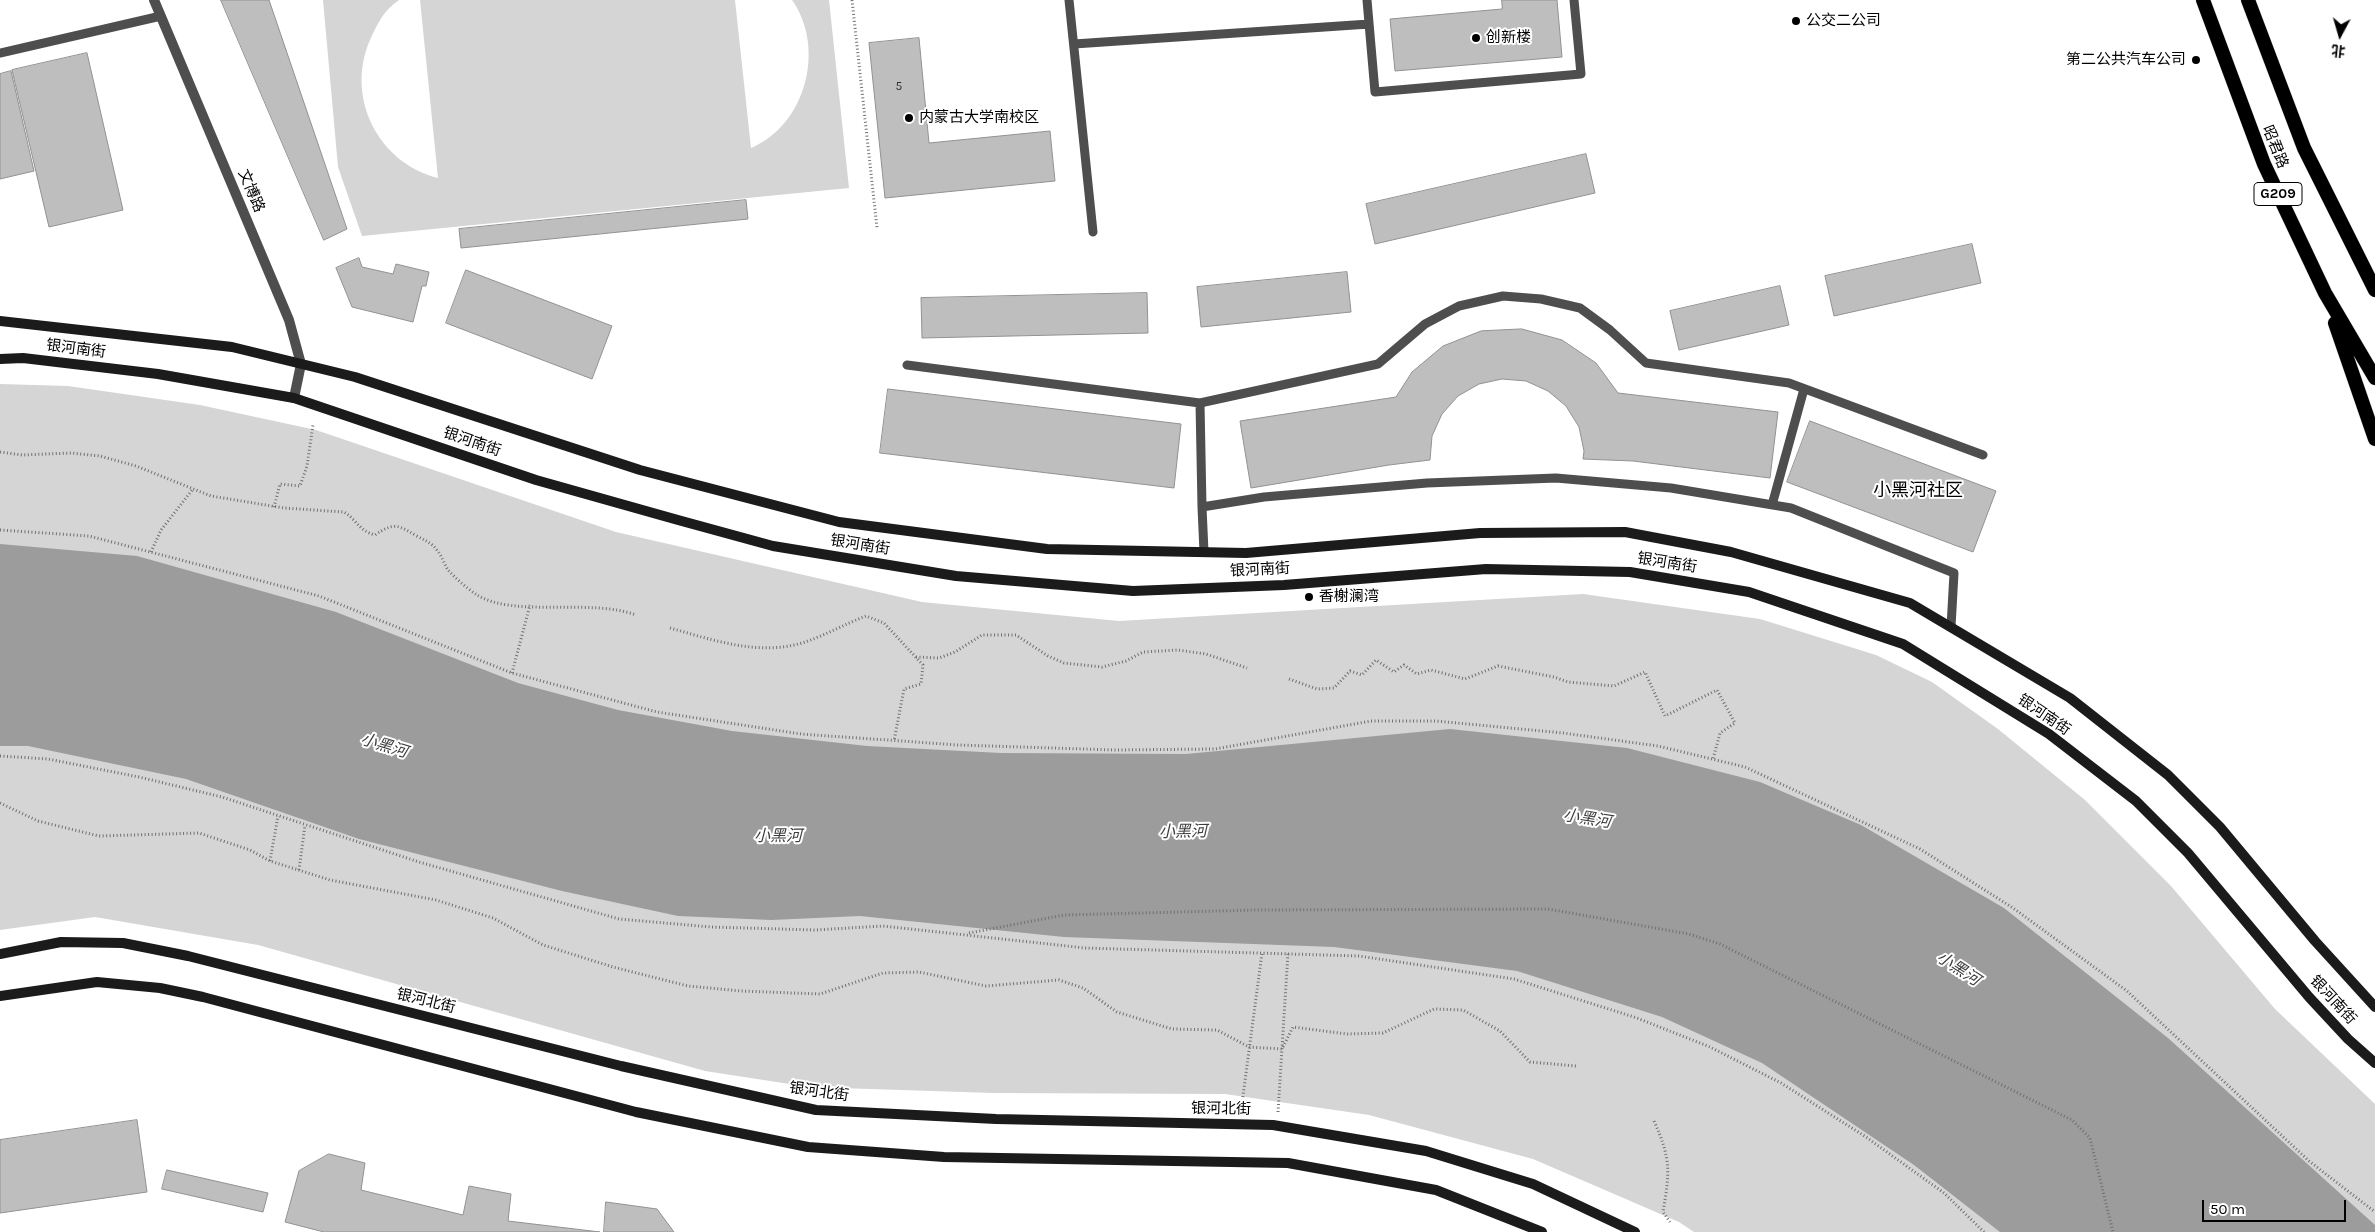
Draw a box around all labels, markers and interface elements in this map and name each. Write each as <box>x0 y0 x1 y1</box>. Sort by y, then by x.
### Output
north arrow <box>2315 10 2365 60</box>
place label: 公交二公司 <box>1806 12 1881 30</box>
marker: 公交二公司 <box>1790 15 1802 27</box>
place label: 创新楼 <box>1486 29 1531 47</box>
marker: 创新楼 <box>1470 32 1482 44</box>
text: 北 <box>2331 41 2346 60</box>
place label: 第二公共汽车公司 <box>2066 51 2186 69</box>
marker: 第二公共汽车公司 <box>2190 54 2202 66</box>
house number: 5 <box>896 80 902 94</box>
place label: 内蒙古大学南校区 <box>919 109 1039 127</box>
marker: 内蒙古大学南校区 <box>903 112 915 124</box>
street label: 昭君路 <box>2258 123 2292 171</box>
street label: 文博路 <box>234 167 268 215</box>
road number: G209 <box>2254 182 2302 205</box>
street label: 银河南街 <box>45 336 107 362</box>
street label: 银河南街 <box>441 424 503 460</box>
district label: 小黑河社区 <box>1873 480 1963 502</box>
street label: 银河南街 <box>829 531 891 559</box>
street label: 银河南街 <box>1636 549 1698 577</box>
street label: 银河南街 <box>1230 559 1290 581</box>
place label: 香榭澜湾 <box>1319 588 1379 606</box>
marker: 香榭澜湾 <box>1303 591 1315 603</box>
street label: 银河南街 <box>2014 691 2074 739</box>
water label: 小黑河 <box>358 730 410 762</box>
water label: 小黑河 <box>1562 806 1612 832</box>
water label: 小黑河 <box>1159 822 1207 842</box>
water label: 小黑河 <box>754 826 802 846</box>
water label: 小黑河 <box>1933 948 1983 990</box>
street label: 银河南街 <box>2306 972 2360 1028</box>
street label: 银河北街 <box>395 985 457 1017</box>
street label: 银河北街 <box>788 1079 850 1105</box>
street label: 银河北街 <box>1191 1099 1251 1119</box>
scale bar <box>2205 1190 2349 1222</box>
text: 50 m <box>2210 1200 2245 1218</box>

